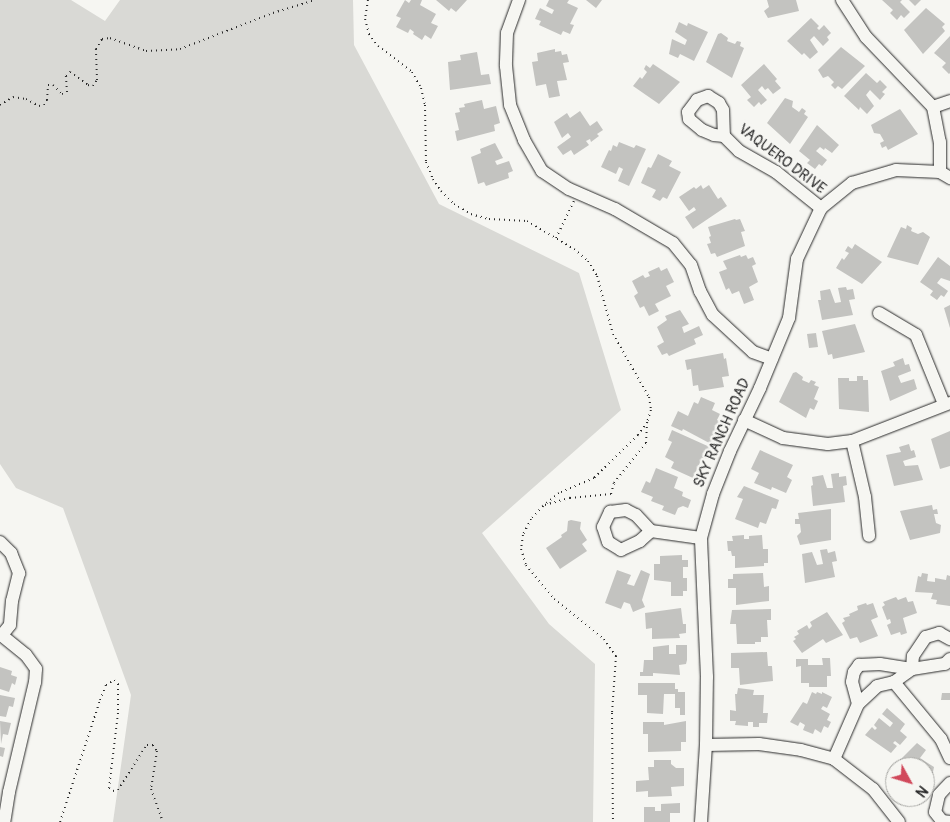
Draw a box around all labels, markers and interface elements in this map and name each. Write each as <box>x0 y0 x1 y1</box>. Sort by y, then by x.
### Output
street label: VAQUERO DRIVE <box>735 120 829 198</box>
street label: SKY RANCH ROAD <box>690 376 754 490</box>
north arrow <box>885 757 935 807</box>
text: N <box>912 782 931 800</box>

